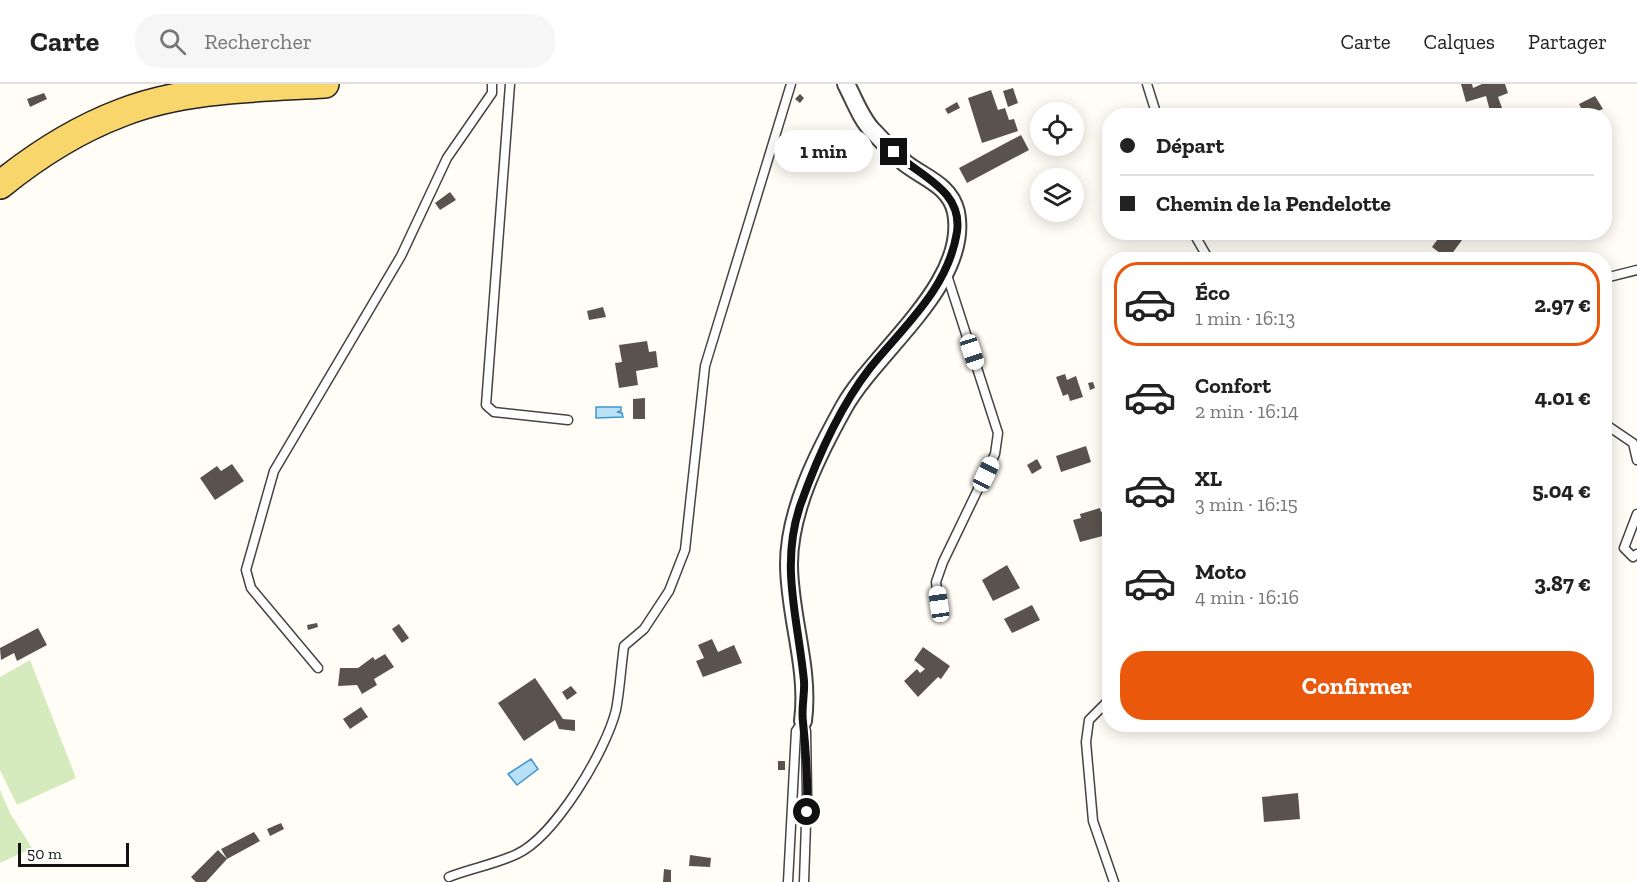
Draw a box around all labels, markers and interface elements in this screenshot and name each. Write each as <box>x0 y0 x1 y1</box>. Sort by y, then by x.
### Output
search box <box>135 14 555 68</box>
text: Carte <box>30 25 99 58</box>
icon: search <box>156 25 189 58</box>
text: Rechercher <box>204 28 312 55</box>
text: Carte <box>1340 29 1391 54</box>
text: Calques <box>1424 29 1495 54</box>
text: Partager <box>1528 29 1607 54</box>
map controls <box>1030 102 1084 222</box>
button: locate <box>1030 102 1084 156</box>
callout: 1 min <box>774 131 873 173</box>
text: Départ <box>1156 132 1224 159</box>
route end <box>880 138 907 165</box>
text: 1 min <box>800 139 847 163</box>
button: layers <box>1030 168 1084 222</box>
text: Chemin de la Pendelotte <box>1156 190 1391 217</box>
icon: car <box>1123 277 1177 331</box>
text: Éco <box>1195 279 1230 306</box>
text: 2.97 € <box>1534 291 1591 318</box>
text: 1 min · 16:13 <box>1195 306 1295 330</box>
car <box>958 332 986 372</box>
icon: car <box>1123 370 1177 424</box>
text: Confort <box>1195 372 1271 399</box>
text: 4.01 € <box>1535 384 1591 411</box>
text: 2 min · 16:14 <box>1195 399 1299 423</box>
car <box>970 454 1002 494</box>
icon: car <box>1123 463 1177 517</box>
text: XL <box>1195 465 1222 492</box>
text: 5.04 € <box>1532 477 1591 504</box>
text: 3 min · 16:15 <box>1195 492 1298 516</box>
icon: car <box>1123 556 1177 610</box>
text: Moto <box>1195 558 1246 585</box>
text: 3.87 € <box>1534 570 1591 597</box>
car <box>928 585 950 623</box>
text: 4 min · 16:16 <box>1195 585 1299 609</box>
button: Confirmer <box>1120 651 1594 720</box>
route start <box>793 798 820 825</box>
scale bar <box>18 840 129 868</box>
text: 50 m <box>27 844 62 863</box>

